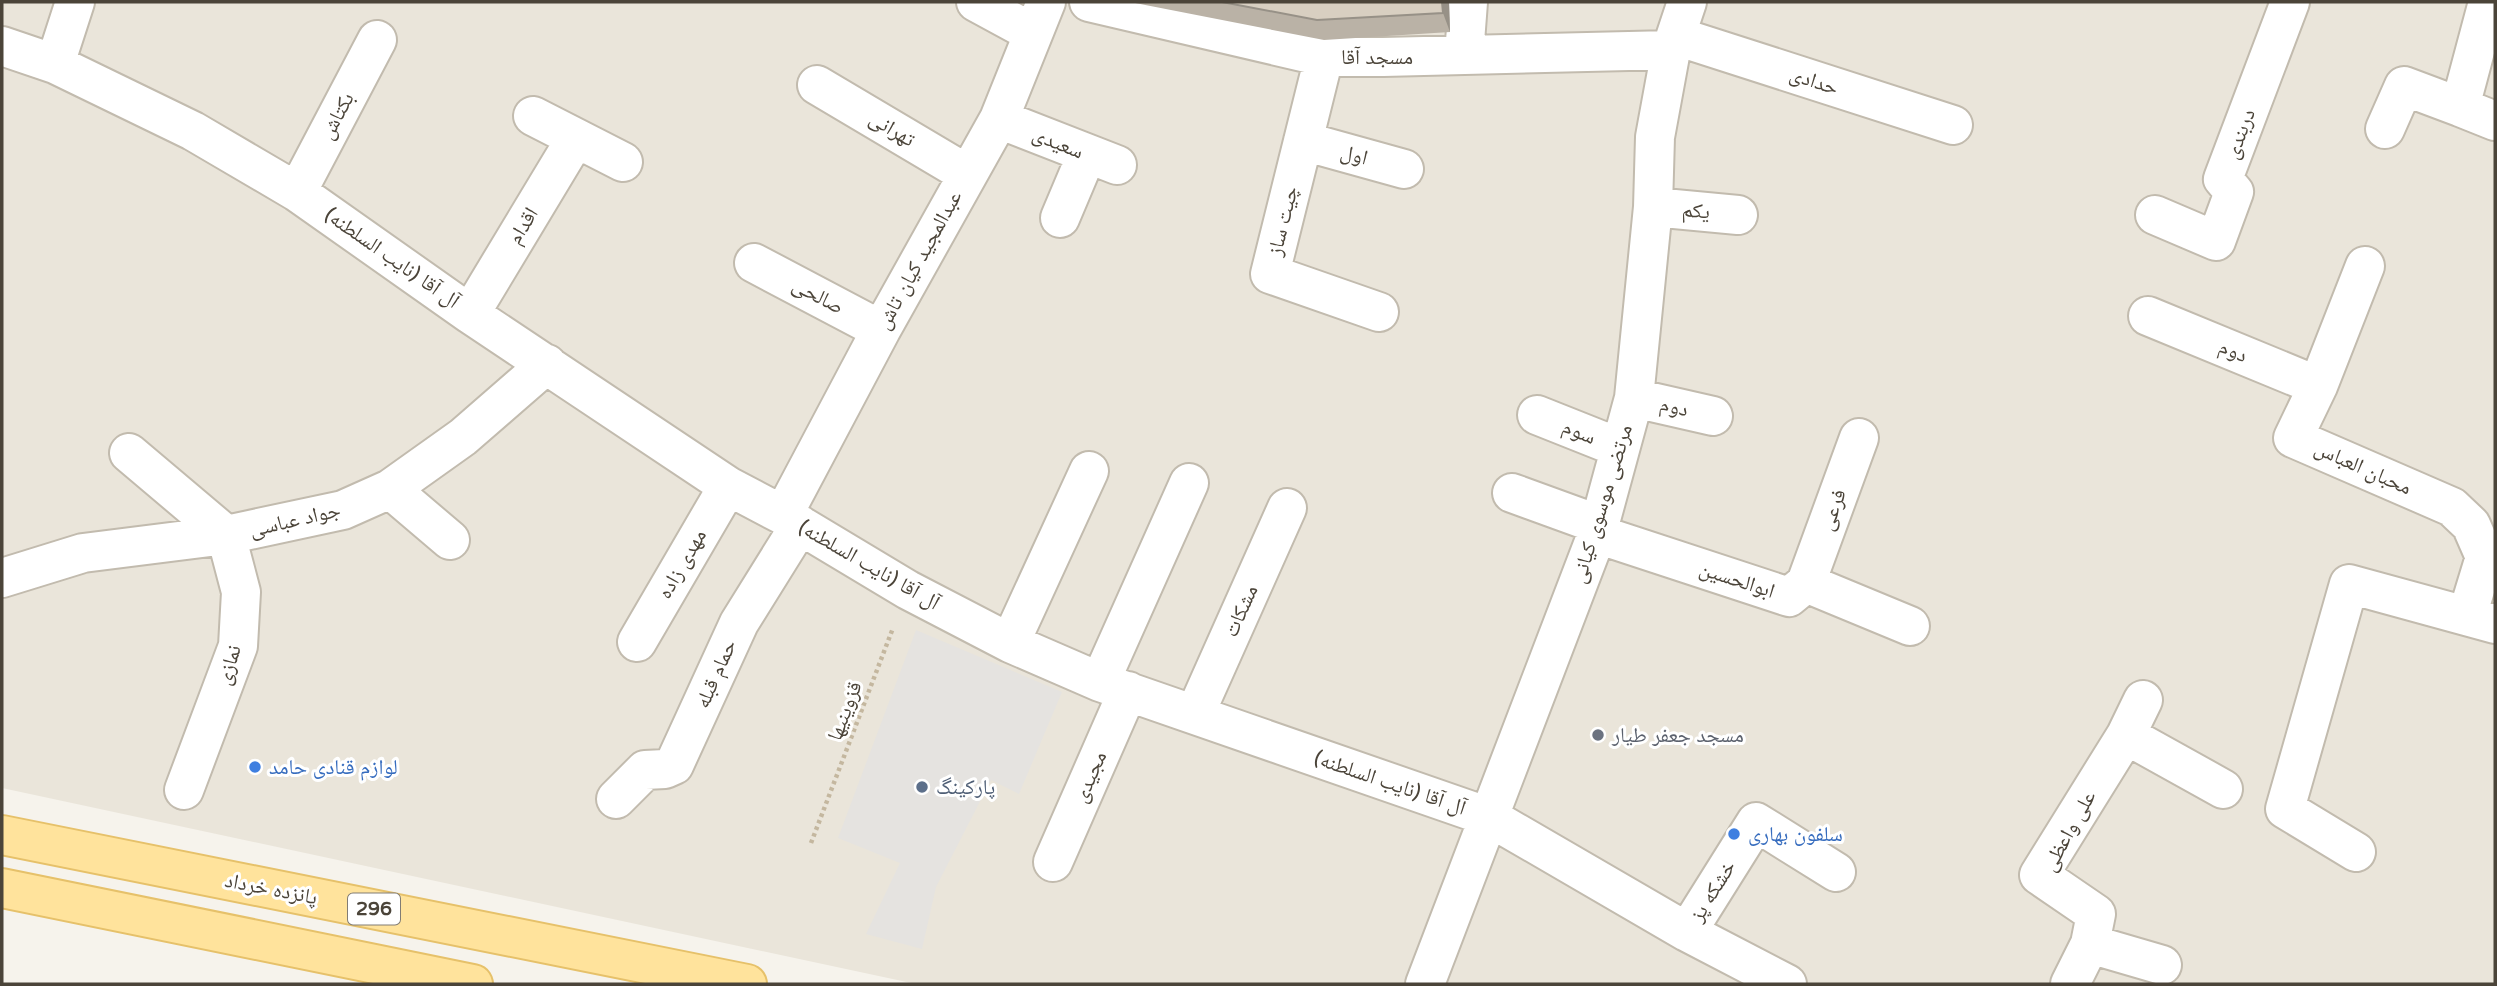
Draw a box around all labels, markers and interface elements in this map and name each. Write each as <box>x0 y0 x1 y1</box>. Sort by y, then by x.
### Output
street label: مسجد آقا <box>1341 45 1413 70</box>
street label: حدادی <box>1786 61 1842 101</box>
street label: بکتاش <box>314 88 360 144</box>
street label: دربندی <box>2219 105 2261 163</box>
street label: تهرانی <box>865 106 919 152</box>
street label: سعیدی <box>1029 121 1087 165</box>
street label: اول <box>1338 139 1370 171</box>
street label: چیت ساز <box>1262 184 1304 259</box>
street label: عبدالمجید کیان تاش <box>871 186 968 334</box>
street label: یکم <box>1681 197 1711 226</box>
street label: آل آقا (نایب السلطنه) <box>320 202 465 314</box>
street label: اقدام <box>502 203 545 250</box>
street label: صالحی <box>788 272 848 320</box>
street label: دوم <box>2215 334 2251 369</box>
street label: دوم <box>1657 392 1691 423</box>
street label: سوم <box>1558 414 1599 451</box>
street label: مرتضی موسوی کیانی <box>1566 422 1638 586</box>
street label: محبان العباس <box>2311 436 2415 500</box>
street label: فرعی <box>1814 486 1852 534</box>
street label: جواد عباسی <box>247 497 343 543</box>
street label: آل آقا (نایب السلطنه) <box>794 514 945 616</box>
street label: مهدی زاده <box>652 525 712 603</box>
street label: ابوالحسین <box>1696 556 1778 604</box>
street label: مشکات <box>1218 581 1264 641</box>
street label: حمام قبله <box>690 636 743 713</box>
street label: نمازی <box>211 642 247 688</box>
street label: قزوینیها <box>822 678 868 744</box>
place label: مسجد جعفر طیار <box>1611 723 1744 748</box>
marker: مسجد جعفر طیار <box>1590 727 1606 743</box>
street label: آل آقا (نایب السلطنه) <box>1311 745 1470 821</box>
street label: مجیدی <box>1068 747 1112 807</box>
place label: لوازم قنادی حامد <box>269 755 398 781</box>
marker: لوازم قنادی حامد <box>247 759 263 775</box>
place label: پارکینگ <box>936 775 995 800</box>
marker: پارکینگ <box>914 779 930 795</box>
street label: علی واعظی <box>2037 786 2102 876</box>
place label: سلفون بهاری <box>1748 822 1843 847</box>
marker: سلفون بهاری <box>1726 826 1742 842</box>
street label: خشکه پز <box>1684 856 1742 927</box>
street label: پانزده خرداد <box>223 868 319 910</box>
road number: 296 <box>348 894 400 925</box>

